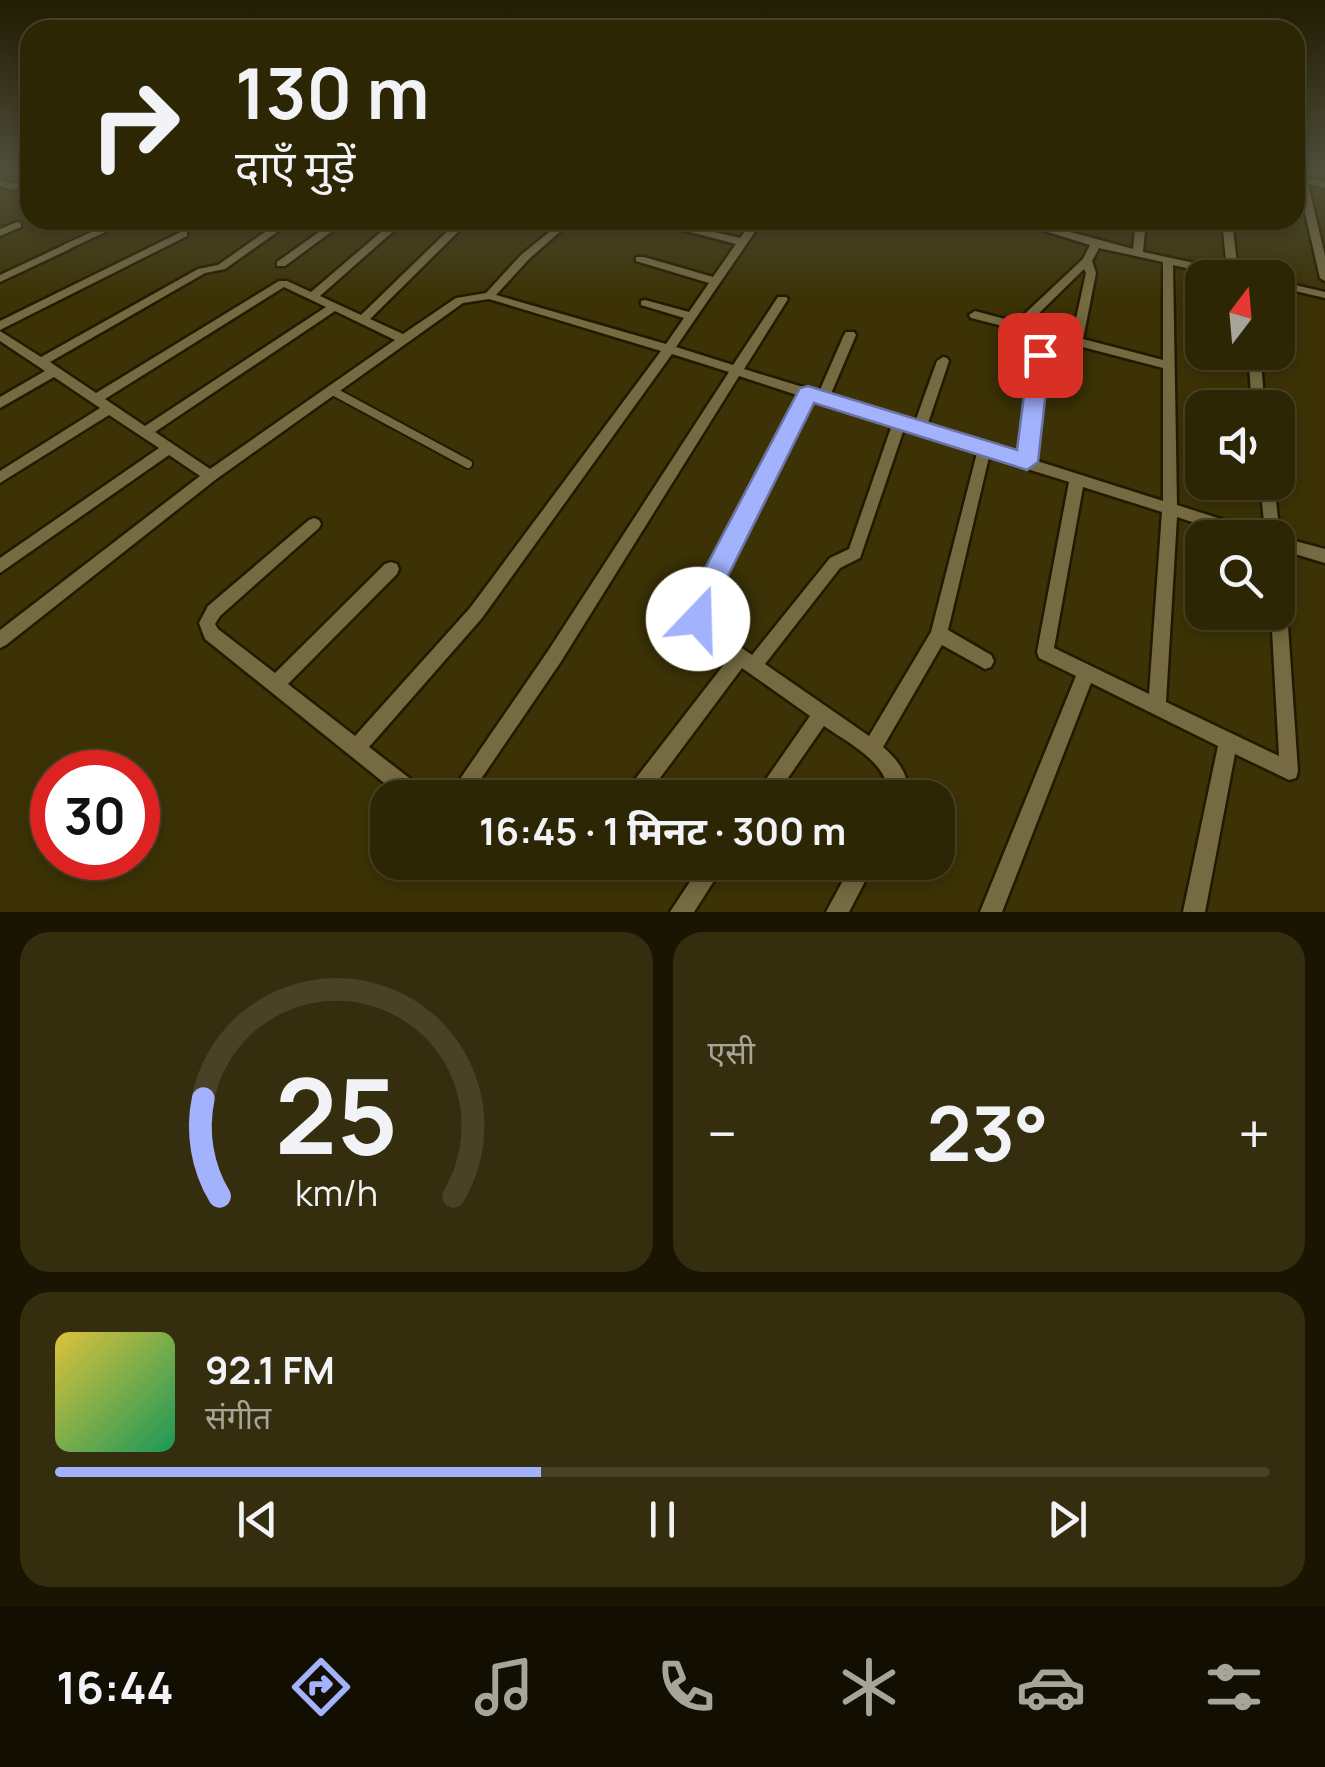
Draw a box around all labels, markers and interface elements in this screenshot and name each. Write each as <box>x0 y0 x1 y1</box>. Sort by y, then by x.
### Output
text: 130 m <box>235 44 429 140</box>
icon: right <box>70 60 200 190</box>
text: दाएँ मुड़ें <box>235 135 355 197</box>
north arrow <box>1185 260 1295 370</box>
map controls <box>1185 260 1295 630</box>
pin <box>998 313 1083 398</box>
icon: arrive <box>1013 328 1068 383</box>
button: sound <box>1185 390 1295 500</box>
button: search <box>1185 520 1295 630</box>
position arrow <box>646 567 750 671</box>
speed limit sign: 30 <box>30 750 160 880</box>
text: 16:45 · 1 मिनट · 300 m <box>479 804 846 856</box>
text: एसी <box>708 1030 755 1074</box>
text: 25 <box>275 1043 398 1185</box>
text: 23° <box>927 1081 1049 1184</box>
text: − <box>708 1095 737 1171</box>
text: + <box>1238 1095 1270 1171</box>
text: km/h <box>295 1168 378 1217</box>
text: 92.1 FM <box>205 1343 335 1395</box>
text: संगीत <box>205 1395 271 1439</box>
icon: previous <box>230 1492 285 1547</box>
icon: pause <box>635 1492 690 1547</box>
icon: next <box>1040 1492 1095 1547</box>
icon: directions <box>286 1652 356 1722</box>
icon: music <box>469 1652 539 1722</box>
icon: phone <box>651 1652 721 1722</box>
icon: climate <box>834 1652 904 1722</box>
icon: car <box>1016 1652 1086 1722</box>
icon: filters <box>1199 1652 1269 1722</box>
text: 16:44 <box>56 1656 174 1718</box>

